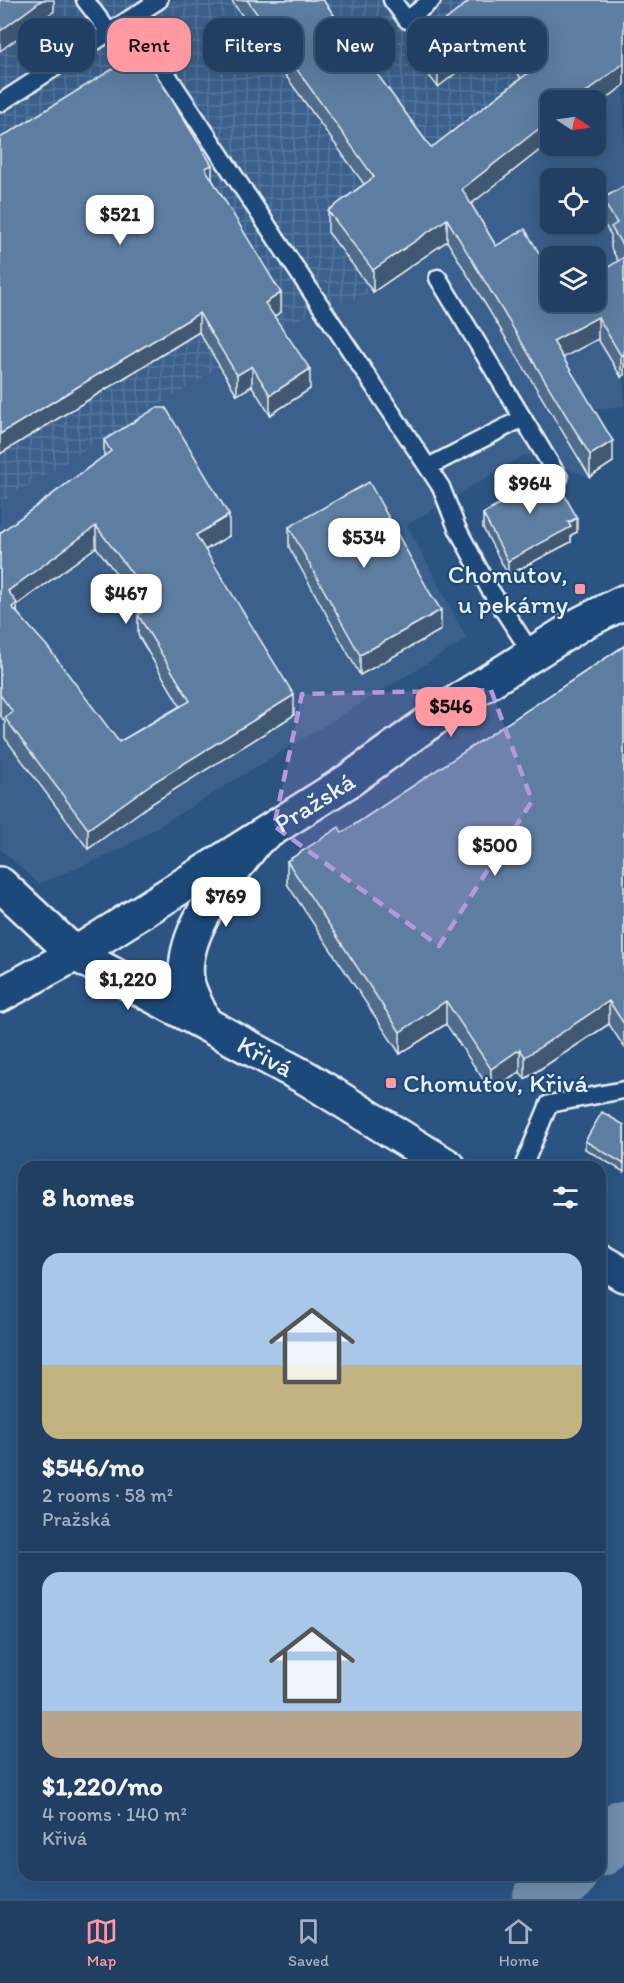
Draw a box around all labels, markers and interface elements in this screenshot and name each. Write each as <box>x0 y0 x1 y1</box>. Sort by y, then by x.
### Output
chip: Buy <box>18 18 95 72</box>
chip: Rent <box>107 18 191 72</box>
chip: Filters <box>203 18 303 72</box>
chip: New <box>315 18 395 72</box>
chip: Apartment <box>407 18 547 72</box>
north arrow <box>540 90 606 156</box>
map controls <box>540 90 606 312</box>
button: locate <box>540 168 606 234</box>
pin: $521 <box>84 195 156 246</box>
text: $521 <box>100 202 140 226</box>
button: layers <box>540 246 606 312</box>
pin: $964 <box>494 464 566 515</box>
text: $964 <box>508 471 552 495</box>
pin: $534 <box>328 518 400 569</box>
text: $534 <box>342 525 386 549</box>
place label: Chomutov, u pekárny <box>448 558 568 620</box>
pin: $467 <box>90 574 162 625</box>
text: $467 <box>105 581 147 605</box>
marker: Chomutov, u pekárny <box>573 582 587 596</box>
pin: $546 <box>415 687 487 738</box>
text: $546 <box>429 694 473 718</box>
street label: Pražská <box>268 765 361 840</box>
pin: $500 <box>459 826 531 877</box>
text: $500 <box>472 833 518 857</box>
pin: $769 <box>190 877 262 928</box>
text: $769 <box>205 884 247 908</box>
pin: $1,220 <box>79 960 177 1011</box>
text: $1,220 <box>99 967 157 991</box>
street label: Křivá <box>232 1028 299 1084</box>
place label: Chomutov, Křivá <box>403 1067 589 1099</box>
marker: Chomutov, Křivá <box>384 1076 398 1090</box>
text: 8 homes <box>42 1181 134 1213</box>
icon: filters <box>549 1181 582 1214</box>
icon: home <box>258 1292 366 1400</box>
text: $546/mo <box>42 1451 144 1483</box>
text: 2 rooms · 58 m² <box>42 1483 173 1507</box>
text: Pražská <box>42 1507 111 1531</box>
icon: home <box>258 1611 366 1719</box>
text: $1,220/mo <box>42 1770 163 1802</box>
text: 4 rooms · 140 m² <box>42 1802 187 1826</box>
text: Křivá <box>42 1826 87 1850</box>
tab: Map <box>85 1915 118 1970</box>
tab: Saved <box>288 1915 329 1970</box>
tab: Home <box>499 1915 539 1970</box>

